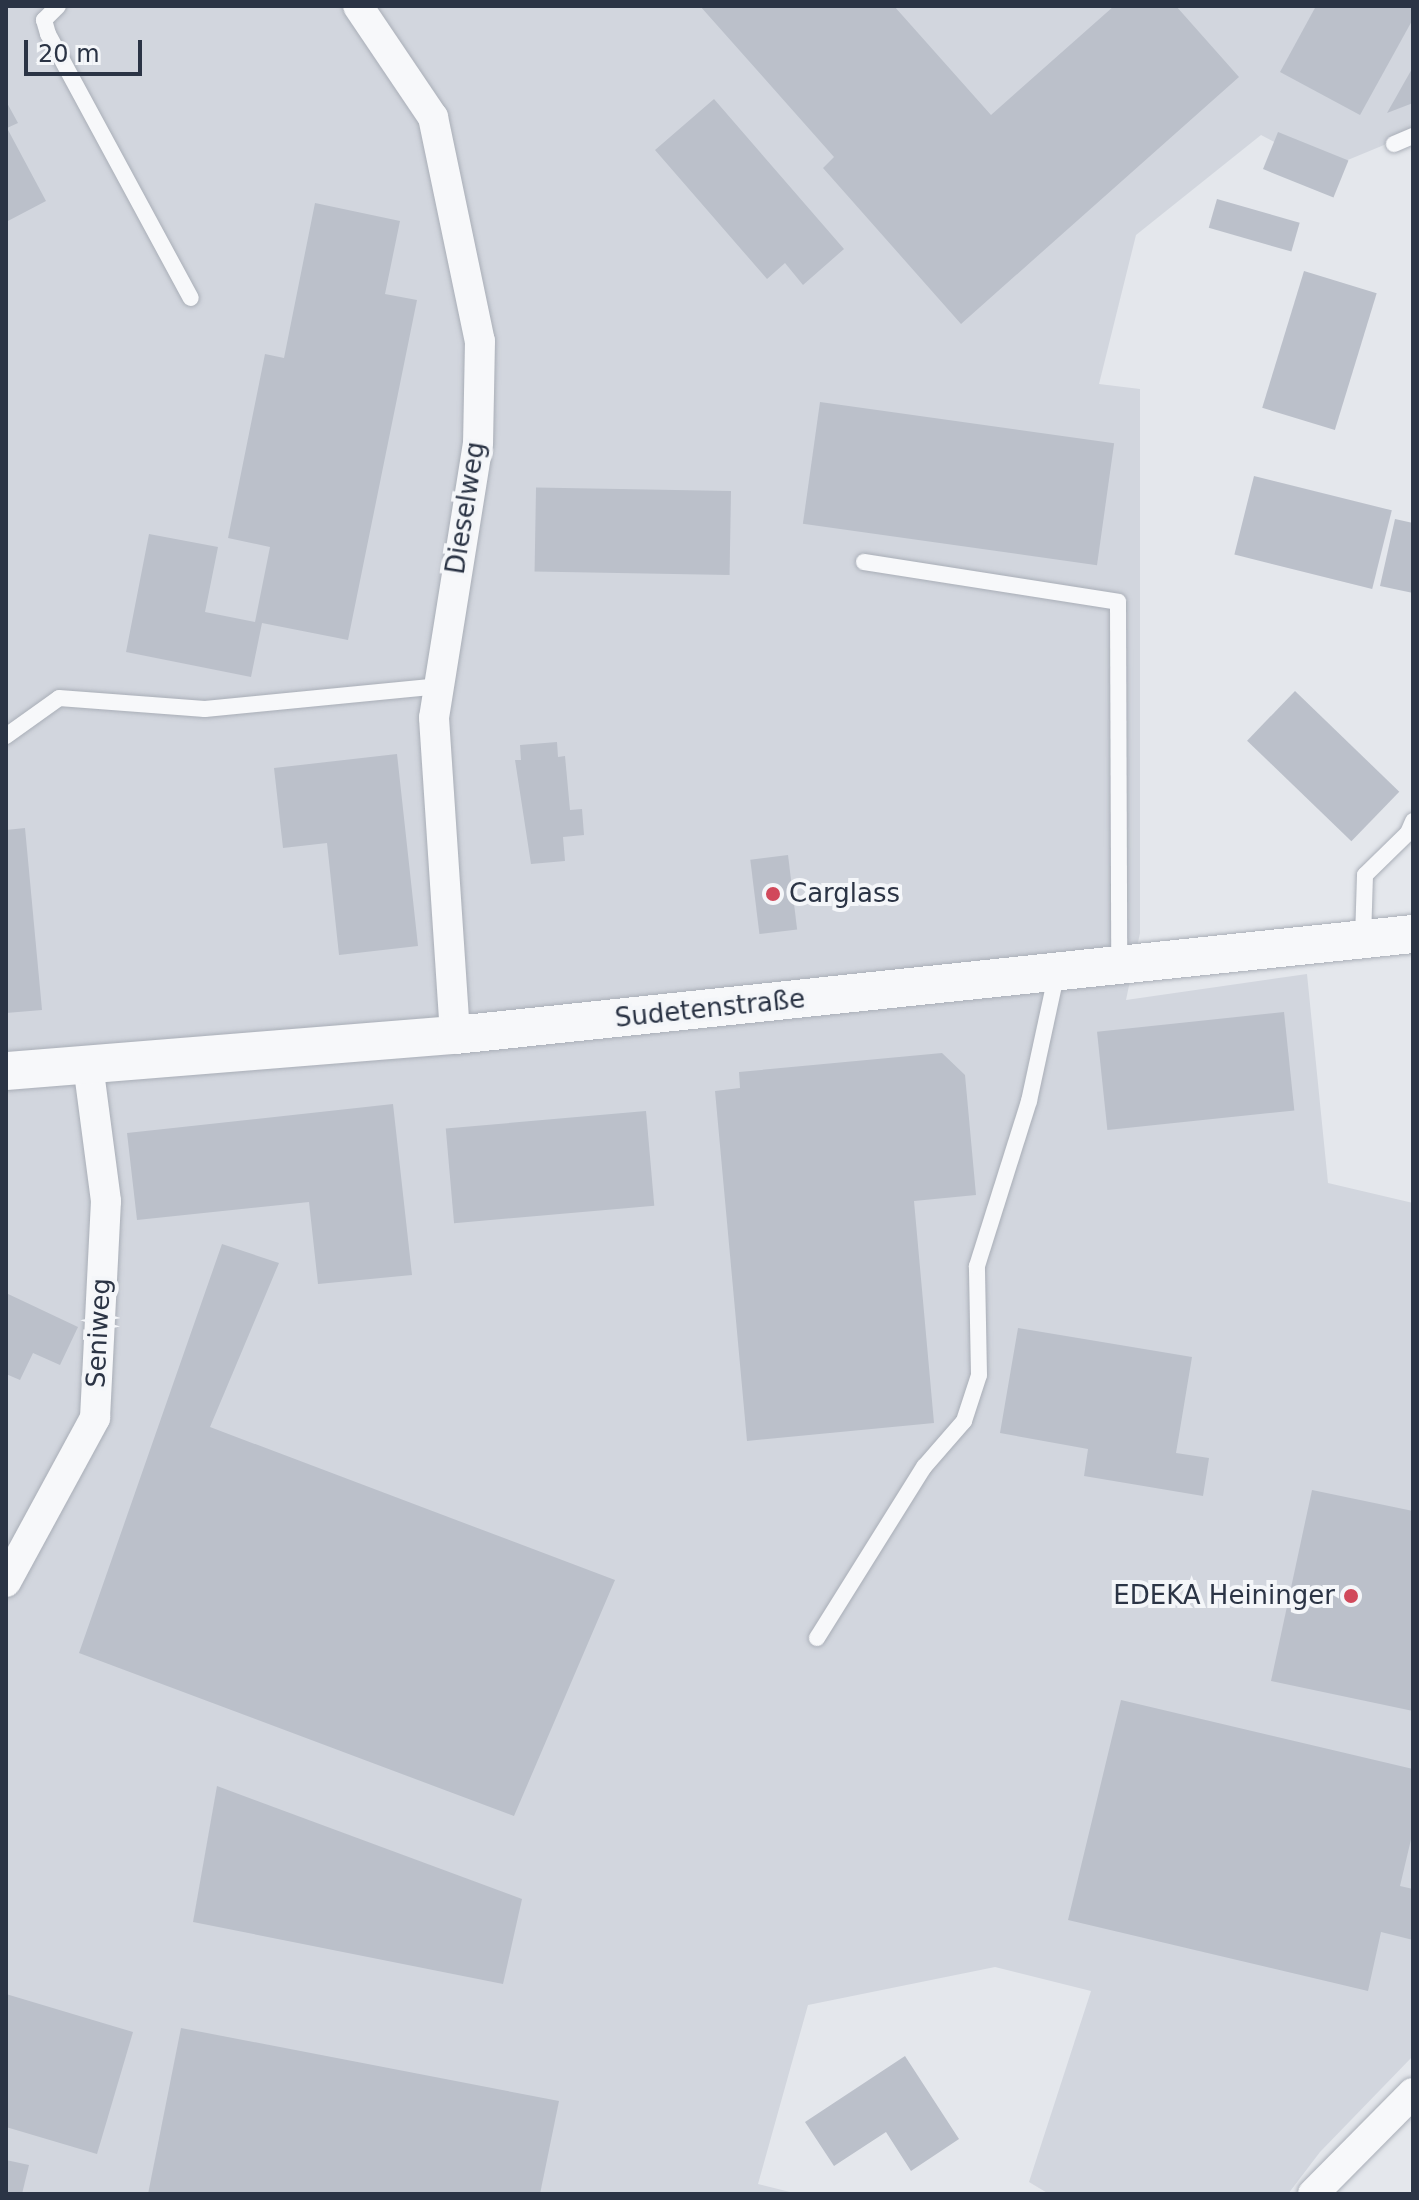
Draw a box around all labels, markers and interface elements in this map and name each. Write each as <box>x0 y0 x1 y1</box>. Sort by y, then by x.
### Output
scale bar <box>28 24 146 74</box>
text: 20 m <box>38 40 100 68</box>
street label: Dieselweg <box>440 439 492 577</box>
place label: Carglass <box>789 878 900 910</box>
marker: Carglass <box>764 885 782 903</box>
street label: Sudetenstraße <box>613 984 807 1034</box>
street label: Seniweg <box>81 1277 117 1389</box>
place label: EDEKA Heininger <box>1113 1580 1335 1612</box>
marker: EDEKA Heininger <box>1342 1587 1360 1605</box>

